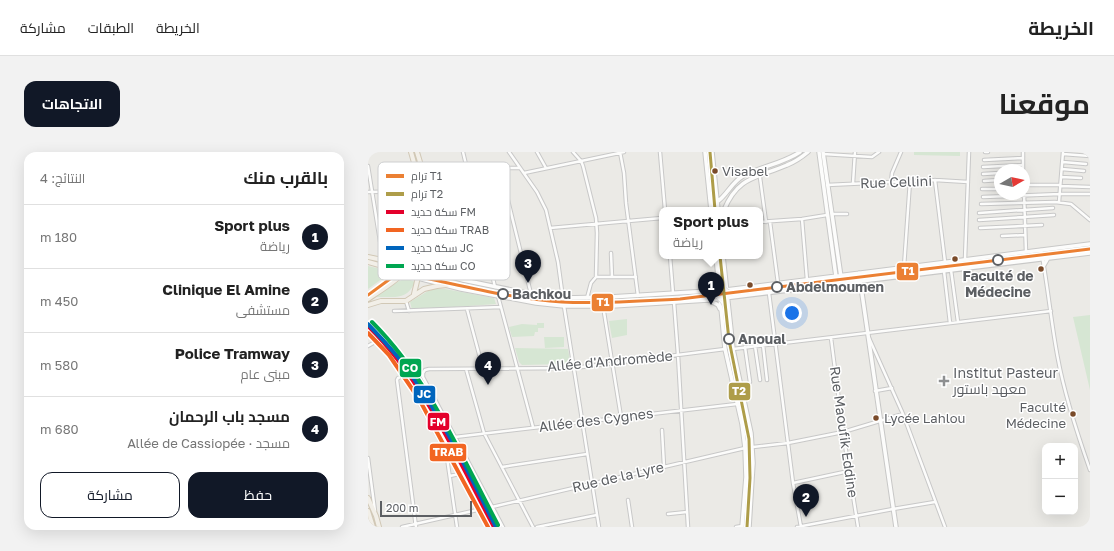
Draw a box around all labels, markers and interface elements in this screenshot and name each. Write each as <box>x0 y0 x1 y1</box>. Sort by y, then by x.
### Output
text: الخريطة <box>1028 16 1094 39</box>
text: مشاركة <box>20 19 66 36</box>
text: الطبقات <box>88 19 134 36</box>
text: الخريطة <box>156 19 200 36</box>
button: الاتجاهات <box>24 81 120 127</box>
text: موقعنا <box>999 87 1090 120</box>
legend <box>378 162 510 280</box>
place label: Visabel <box>722 163 768 179</box>
north arrow <box>994 164 1030 200</box>
marker: Visabel <box>710 166 720 176</box>
text: بالقرب منك <box>244 167 328 188</box>
text: ترام T1 <box>411 169 442 184</box>
text: النتائج: 4 <box>40 170 85 186</box>
street label: Rue Cellini <box>860 172 932 191</box>
text: ترام T2 <box>411 187 443 202</box>
text: سكة حديد FM <box>411 205 476 218</box>
popup <box>659 207 763 259</box>
text: Sport plus <box>673 212 749 230</box>
text: Sport plus <box>214 216 290 234</box>
text: سكة حديد TRAB <box>411 223 489 236</box>
text: 180 m <box>40 229 77 245</box>
text: 1 <box>312 229 318 245</box>
text: رياضة <box>673 234 703 250</box>
text: رياضة <box>260 238 290 254</box>
text: سكة حديد JC <box>411 241 474 254</box>
pin: 3 <box>515 250 541 283</box>
unlabelled marker <box>950 254 960 264</box>
marker: Faculté de Médecine <box>992 254 1004 266</box>
text: سكة حديد CO <box>411 259 476 272</box>
line badge: T1 <box>896 262 919 281</box>
text: T1 <box>902 264 915 277</box>
unlabelled marker <box>1036 264 1046 274</box>
place label: Faculté de Médecine <box>962 267 1034 300</box>
pin: 1 <box>698 272 724 305</box>
place label: Abdelmoumen <box>786 278 884 295</box>
text: Clinique El Amine <box>162 280 290 298</box>
unlabelled marker <box>745 280 755 290</box>
marker: Abdelmoumen <box>771 281 783 293</box>
place label: Bachkou <box>512 285 571 302</box>
marker: Bachkou <box>497 288 509 300</box>
text: 450 m <box>40 293 78 309</box>
text: 2 <box>311 293 319 309</box>
line badge: T1 <box>591 293 614 312</box>
text: T1 <box>597 295 610 308</box>
text: مستشفى <box>236 302 290 318</box>
your location <box>782 303 802 323</box>
place label: Anoual <box>738 330 786 347</box>
marker: Anoual <box>723 333 735 345</box>
text: Police Tramway <box>175 344 290 362</box>
street label: Allée d'Andromède <box>547 347 673 374</box>
pin: 4 <box>475 352 501 385</box>
text: 580 m <box>40 357 78 373</box>
text: 3 <box>311 357 319 373</box>
line badge: CO <box>399 358 422 378</box>
text: CO <box>402 361 418 374</box>
place label: Institut Pasteur معهد باستور <box>952 364 1058 397</box>
street label: Rue Maoufik Eddine <box>827 365 862 499</box>
text: مبنى عام <box>240 366 290 382</box>
marker: Institut Pasteur معهد باستور <box>938 375 950 387</box>
line badge: T2 <box>728 382 751 401</box>
text: T2 <box>732 384 746 397</box>
line badge: JC <box>413 385 436 404</box>
text: JC <box>417 387 431 400</box>
place label: Faculté Médecine <box>1006 399 1066 431</box>
street label: Allée des Cygnes <box>538 404 654 435</box>
text: مسجد باب الرحمان <box>169 407 290 425</box>
marker: Faculté Médecine <box>1068 409 1078 419</box>
place label: Lycée Lahlou <box>884 410 965 426</box>
line badge: FM <box>427 412 450 431</box>
marker: Lycée Lahlou <box>871 413 881 423</box>
text: FM <box>430 415 446 428</box>
text: 680 m <box>40 421 79 437</box>
text: 4 <box>311 421 319 437</box>
text: مسجد · Allée de Cassiopée <box>127 435 290 451</box>
line badge: TRAB <box>429 443 467 462</box>
map controls <box>1042 443 1078 515</box>
button: + <box>1042 443 1078 479</box>
text: TRAB <box>433 445 463 458</box>
street label: Rue de la Lyre <box>570 458 665 495</box>
button: مشاركة <box>40 472 180 518</box>
button: حفظ <box>188 472 328 518</box>
button: − <box>1042 479 1078 515</box>
pin: 2 <box>793 484 819 517</box>
scale bar <box>380 499 472 518</box>
text: 200 m <box>386 501 419 514</box>

